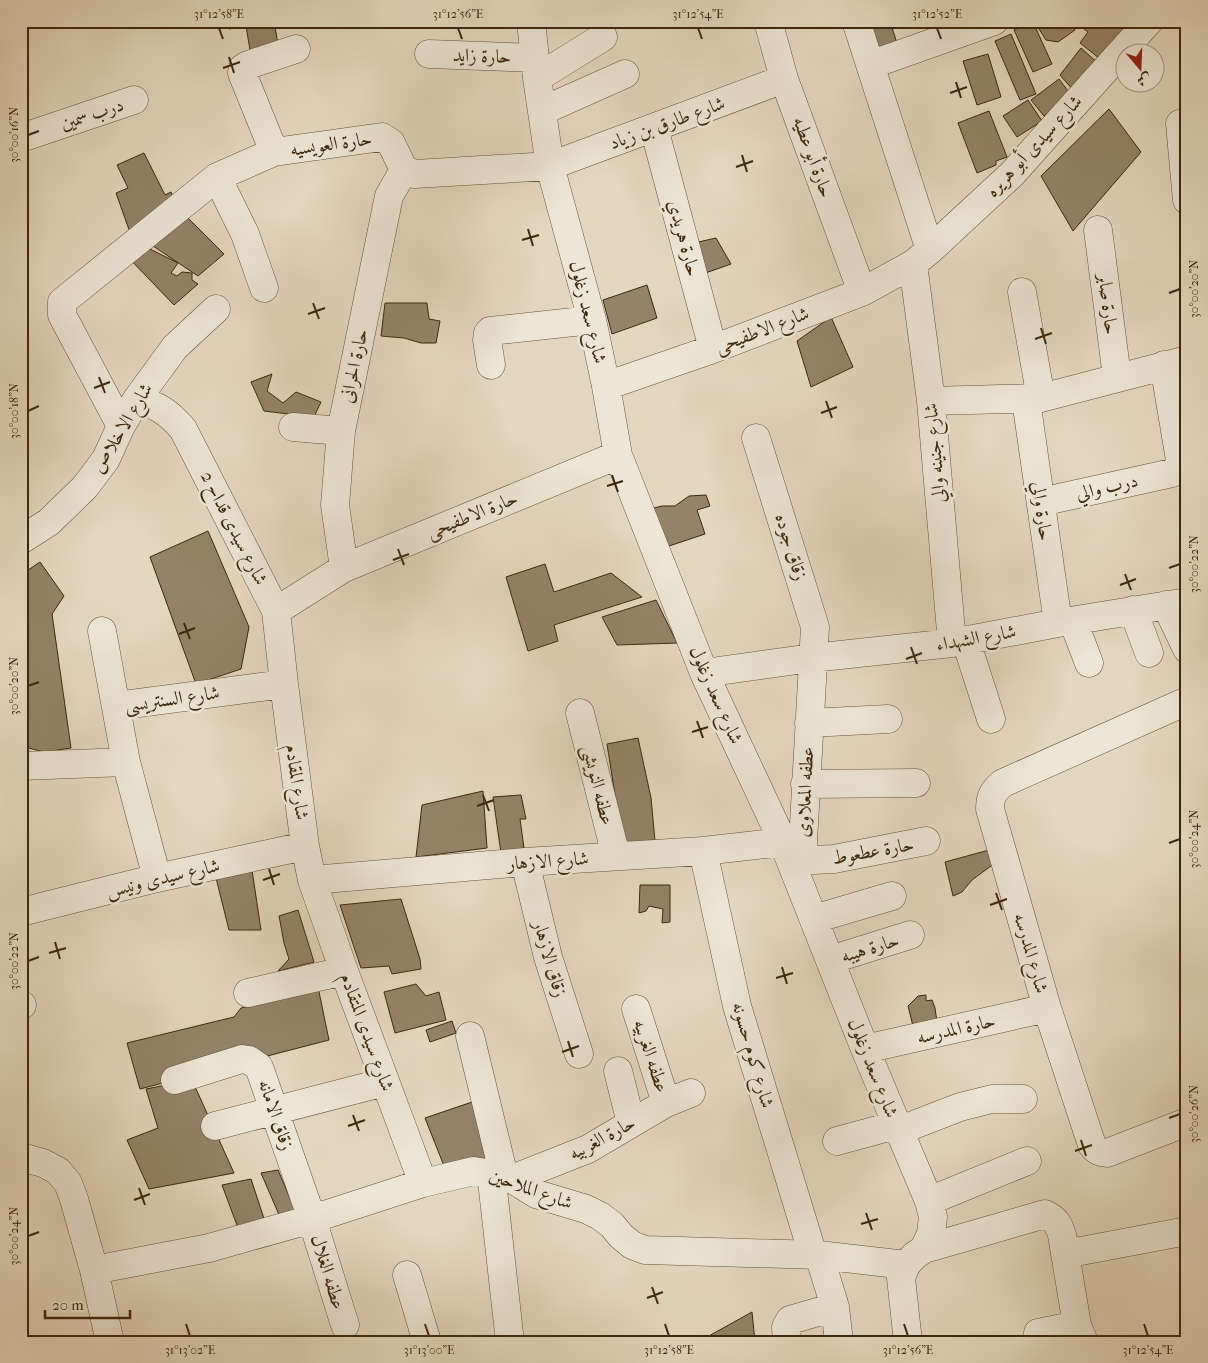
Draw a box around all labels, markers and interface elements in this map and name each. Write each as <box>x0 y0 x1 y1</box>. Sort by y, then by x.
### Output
text: 31°12'58"E <box>194 7 244 21</box>
text: 31°12'56"E <box>433 7 483 21</box>
text: 31°12'54"E <box>673 7 723 21</box>
text: 31°12'52"E <box>912 7 962 21</box>
north arrow <box>1116 42 1166 92</box>
street label: حارة زايد <box>452 44 512 68</box>
text: ش <box>1135 70 1153 90</box>
street label: شارع سيدى أبو هريره <box>980 89 1090 204</box>
street label: شارع طارق بن زياد <box>606 92 729 158</box>
street label: درب سمين <box>57 93 127 135</box>
text: 30°00'16"N <box>7 107 21 163</box>
street label: حارة أبو عطيه <box>787 113 840 201</box>
street label: حارة العويسيه <box>289 127 373 162</box>
street label: حارة هريدي <box>659 197 705 280</box>
street label: شارع سعد زغلول <box>561 258 611 367</box>
text: 30°00'20"N <box>1187 260 1201 318</box>
street label: حارة صابر <box>1093 270 1123 336</box>
street label: شارع الاطفيحى <box>712 302 813 362</box>
street label: حارة الحرانى <box>335 327 374 405</box>
street label: شارع الاخلاص <box>87 379 161 479</box>
text: 30°00'18"N <box>7 383 21 439</box>
street label: شارع جنينه والي <box>920 402 954 504</box>
street label: شارع سيدى قداح 2 <box>190 467 272 591</box>
street label: درب والي <box>1074 469 1141 509</box>
street label: حارة والي <box>1023 480 1057 543</box>
street label: حارة الاطفيحى <box>423 487 521 545</box>
street label: زقاق جوده <box>769 511 812 584</box>
text: 30°00'22"N <box>1187 535 1201 593</box>
street label: شارع الشهداء <box>934 620 1018 660</box>
street label: شارع سعد زغلول <box>681 642 747 749</box>
text: 30°00'20"N <box>7 657 21 715</box>
street label: شارع السنتريسى <box>123 681 221 721</box>
street label: شارع المقادم <box>276 743 313 822</box>
street label: عطفه النويشى <box>575 743 619 828</box>
street label: عطفه المعلاوى <box>792 746 818 838</box>
text: 30°00'24"N <box>1187 810 1201 868</box>
street label: حارة عطعوط <box>830 833 916 870</box>
street label: شارع الازهار <box>505 847 590 879</box>
street label: شارع سيدى ونيس <box>104 854 223 906</box>
street label: شارع المدرسه <box>1005 910 1053 997</box>
street label: زقاق الازهار <box>528 916 571 1000</box>
street label: حارة هيبه <box>838 929 902 967</box>
text: 30°00'22"N <box>7 932 21 990</box>
street label: شارع سيدى المتقادم <box>331 970 399 1096</box>
street label: شارع كوم حسونه <box>723 999 779 1112</box>
street label: حارة المدرسه <box>915 1009 997 1049</box>
street label: شارع سعد زغلول <box>839 1015 903 1122</box>
street label: عطفه الغربيه <box>628 1017 673 1096</box>
street label: زقاق الامانه <box>254 1077 298 1153</box>
text: 30°00'26"N <box>1187 1085 1201 1143</box>
street label: حارة الغربيه <box>565 1111 639 1166</box>
street label: شارع الملاحين <box>485 1164 576 1218</box>
text: 30°00'24"N <box>7 1207 21 1265</box>
street label: عطفه الغلال <box>306 1232 350 1312</box>
scale bar <box>45 1288 130 1320</box>
text: 20 m <box>52 1296 84 1314</box>
text: 31°13'02"E <box>165 1343 215 1357</box>
text: 31°13'00"E <box>404 1343 454 1357</box>
text: 31°12'58"E <box>644 1343 694 1357</box>
text: 31°12'56"E <box>883 1343 933 1357</box>
text: 31°12'54"E <box>1123 1343 1173 1357</box>

